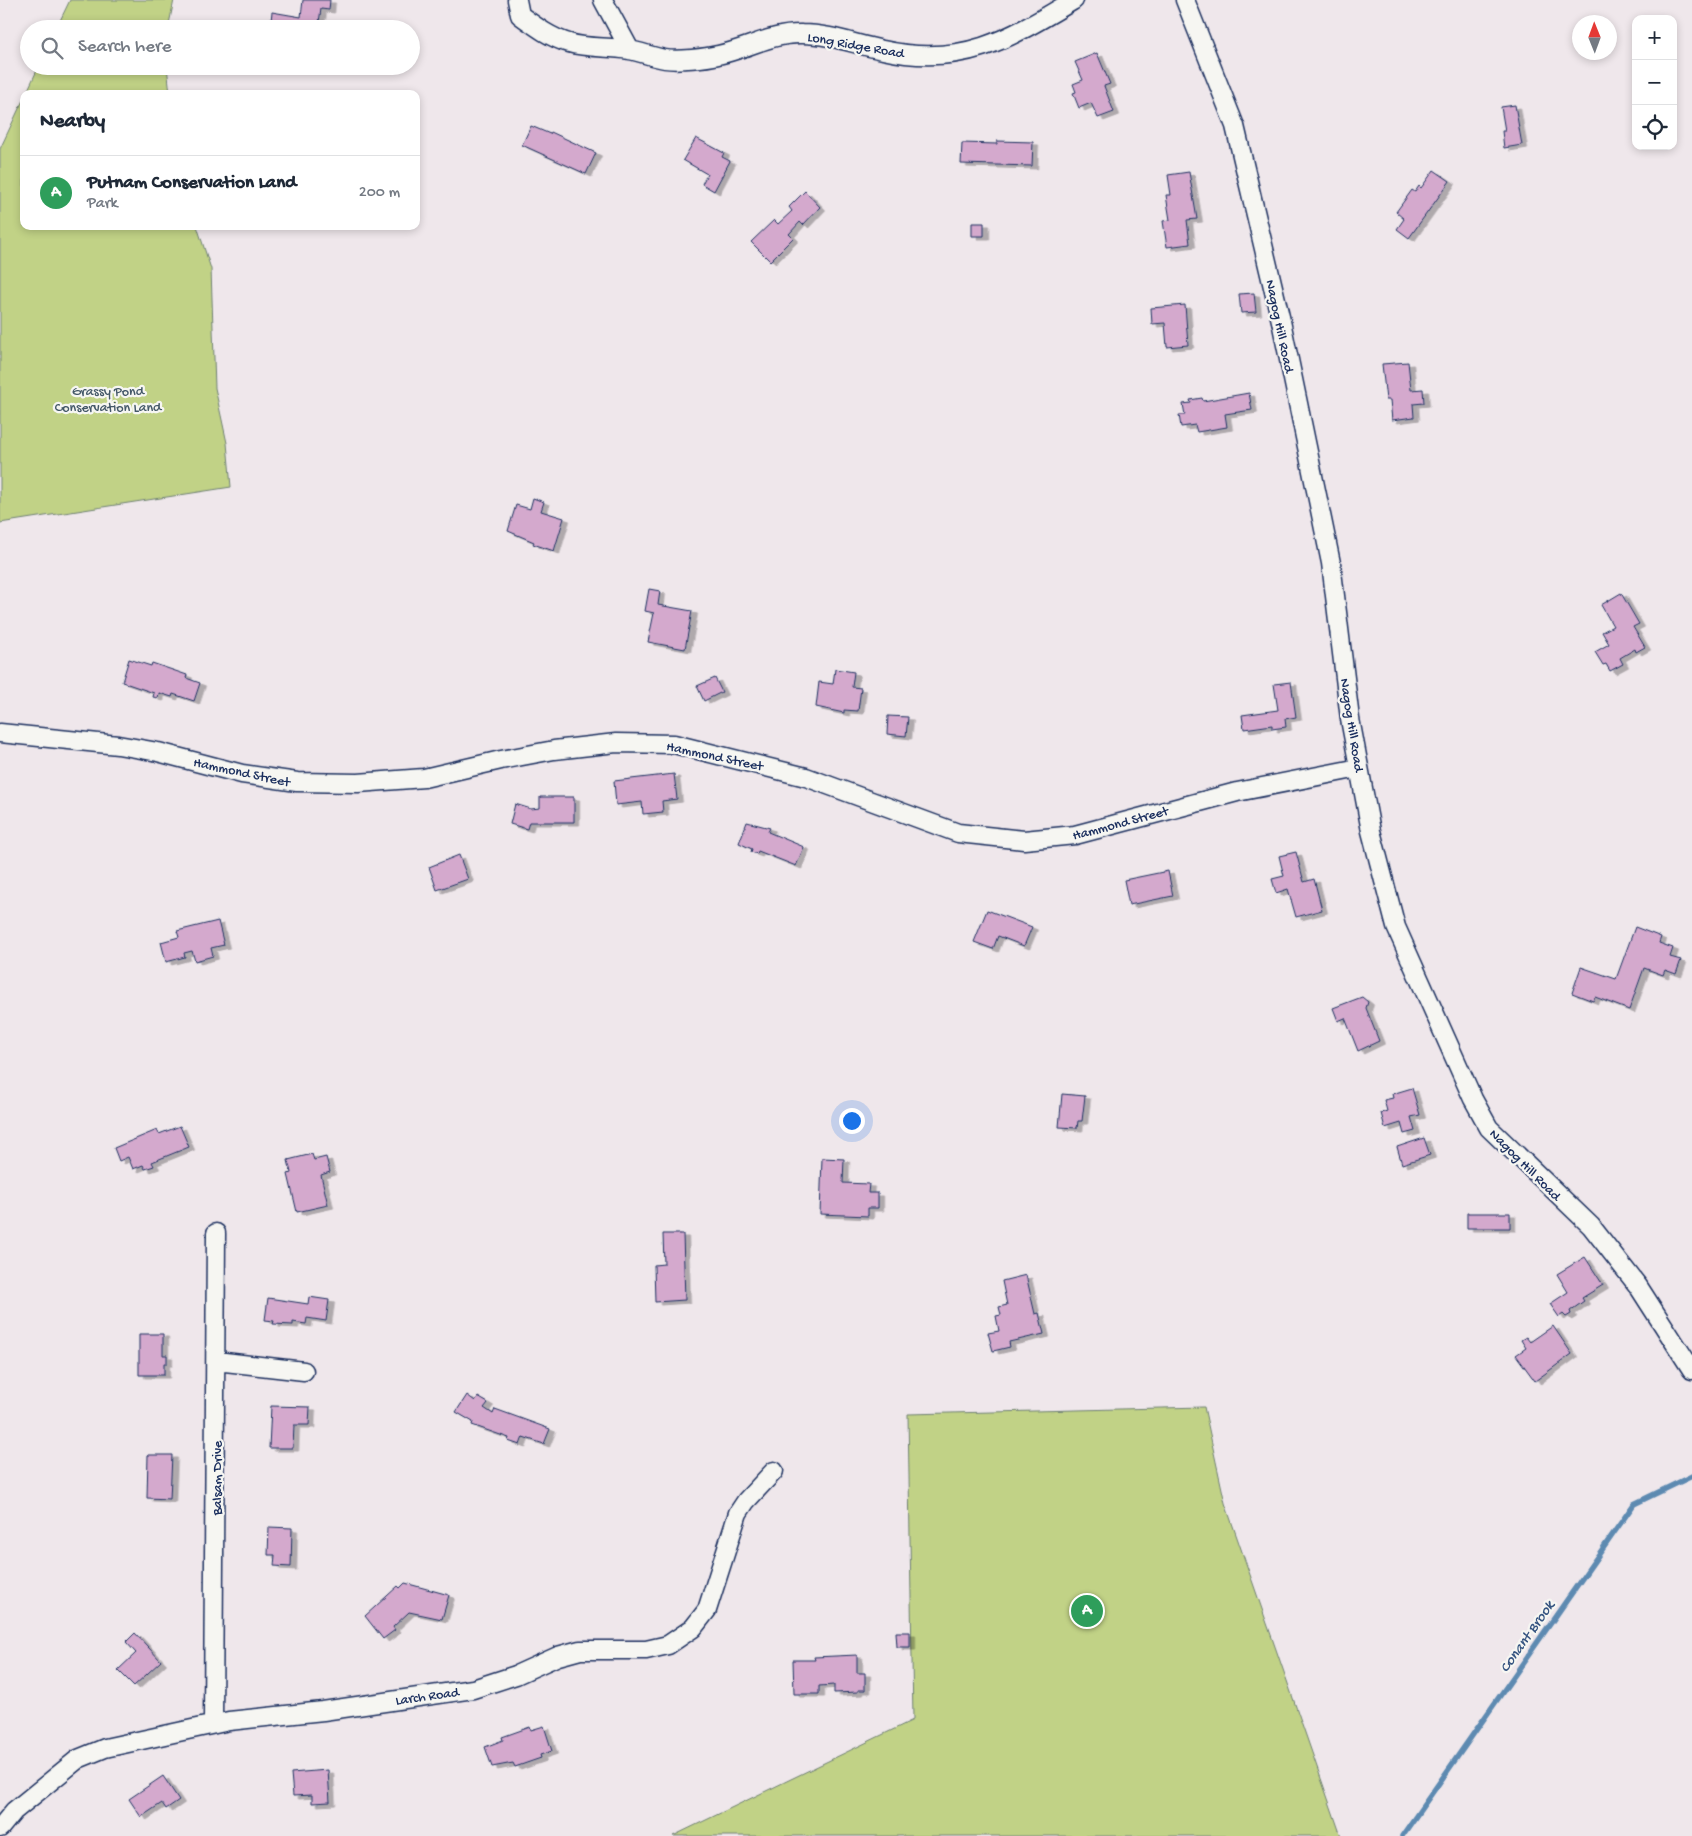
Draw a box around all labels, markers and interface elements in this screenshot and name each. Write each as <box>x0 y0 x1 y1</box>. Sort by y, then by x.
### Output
north arrow <box>1572 15 1617 60</box>
map controls <box>1632 15 1677 150</box>
button: + <box>1632 15 1677 60</box>
search box <box>20 20 420 75</box>
street label: Long Ridge Road <box>806 30 907 64</box>
icon: search <box>38 34 66 62</box>
text: Search here <box>78 36 172 59</box>
button: − <box>1632 60 1677 105</box>
button: locate <box>1632 105 1677 150</box>
text: Nearby <box>40 110 105 135</box>
text: Putnam Conservation Land <box>87 172 296 195</box>
text: A <box>51 184 61 203</box>
text: 200 m <box>359 184 400 203</box>
text: Park <box>87 195 118 214</box>
street label: Nagog Hill Road <box>1260 279 1297 376</box>
park label: Grassy Pond Conservation Land <box>55 384 163 417</box>
street label: Nagog Hill Road <box>1335 677 1367 775</box>
street label: Hammond Street <box>665 739 766 776</box>
street label: Hammond Street <box>192 755 293 792</box>
street label: Hammond Street <box>1071 803 1172 845</box>
your location <box>839 1108 865 1134</box>
street label: Nagog Hill Road <box>1485 1126 1565 1206</box>
street label: Balsam Drive <box>210 1440 227 1516</box>
pin: A <box>1071 1592 1103 1630</box>
water label: Conant Brook <box>1496 1597 1560 1676</box>
street label: Larch Road <box>394 1684 462 1710</box>

